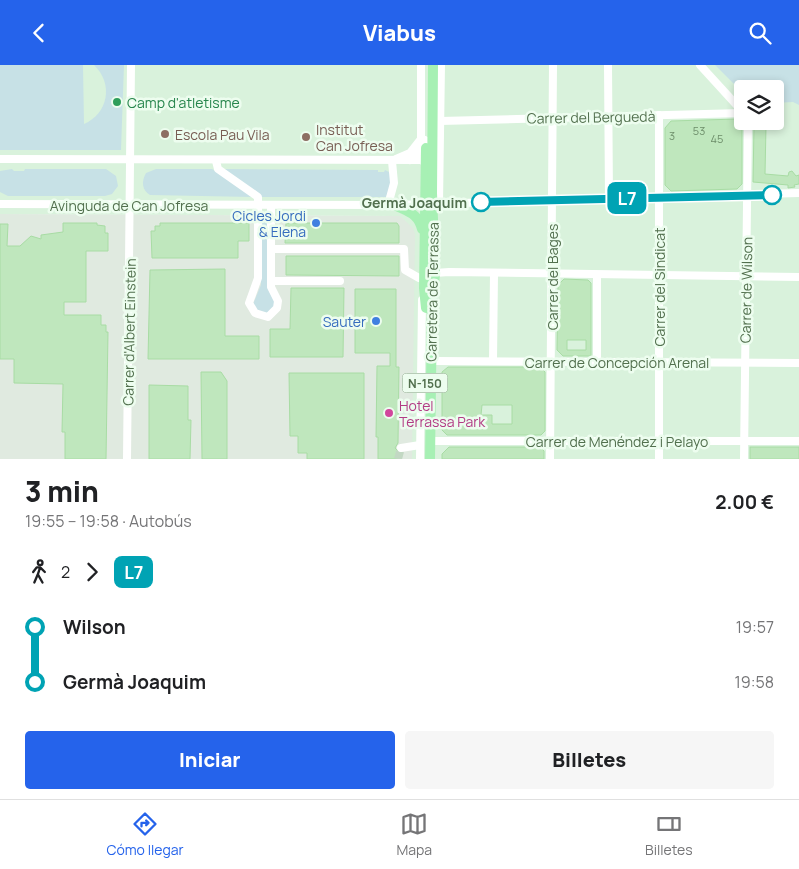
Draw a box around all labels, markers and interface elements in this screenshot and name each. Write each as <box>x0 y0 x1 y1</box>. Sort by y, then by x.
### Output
text: Viabus <box>363 18 436 48</box>
icon: back <box>25 19 53 47</box>
icon: search <box>746 19 774 47</box>
map controls <box>734 80 784 130</box>
button: layers <box>734 80 784 130</box>
place label: Camp d'atletisme <box>127 93 240 112</box>
marker: Camp d'atletisme <box>111 96 123 108</box>
street label: Carrer del Berguedà <box>526 106 656 128</box>
place label: Institut Can Jofresa <box>316 120 393 155</box>
house number: 53 <box>693 123 705 138</box>
place label: Escola Pau Vila <box>175 125 270 144</box>
marker: Escola Pau Vila <box>159 128 171 140</box>
house number: 3 <box>669 128 675 143</box>
marker: Institut Can Jofresa <box>300 131 312 143</box>
house number: 45 <box>711 131 723 146</box>
line badge: L7 <box>604 182 650 214</box>
unlabelled marker <box>762 185 782 205</box>
text: L7 <box>617 186 637 210</box>
marker: Germà Joaquim <box>471 192 491 212</box>
place label: Germà Joaquim <box>362 193 467 212</box>
street label: Avinguda de Can Jofresa <box>50 196 208 215</box>
place label: Cicles Jordi & Elena <box>232 206 306 241</box>
marker: Cicles Jordi & Elena <box>310 217 322 229</box>
street label: Carretera de Terrassa <box>421 222 443 362</box>
street label: Carrer del Bages <box>543 224 562 330</box>
street label: Carrer del Sindicat <box>650 227 669 347</box>
street label: Carrer de Wilson <box>736 237 756 343</box>
street label: Carrer d'Albert Einstein <box>118 258 140 406</box>
place label: Sauter <box>323 312 366 331</box>
marker: Sauter <box>370 315 382 327</box>
street label: Carrer de Concepción Arenal <box>525 353 709 372</box>
road number: N-150 <box>402 373 448 393</box>
place label: Hotel Terrassa Park <box>399 396 486 431</box>
marker: Hotel Terrassa Park <box>383 407 395 419</box>
street label: Carrer de Menéndez i Pelayo <box>526 432 708 451</box>
text: 3 min <box>25 472 99 510</box>
text: 2.00 € <box>715 489 774 515</box>
text: 19:55 – 19:58 · Autobús <box>25 510 192 532</box>
icon: walk <box>25 558 53 586</box>
icon: forward <box>78 558 106 586</box>
text: L7 <box>124 560 143 584</box>
text: 2 <box>61 561 70 583</box>
text: Wilson <box>63 614 126 640</box>
text: 19:57 <box>736 616 774 638</box>
text: Germà Joaquim <box>63 669 206 695</box>
text: 19:58 <box>735 671 774 693</box>
button: Iniciar <box>25 731 395 789</box>
button: Billetes <box>405 731 774 789</box>
tab: Cómo llegar <box>106 810 184 859</box>
tab: Mapa <box>397 810 432 859</box>
tab: Billetes <box>645 810 693 859</box>

